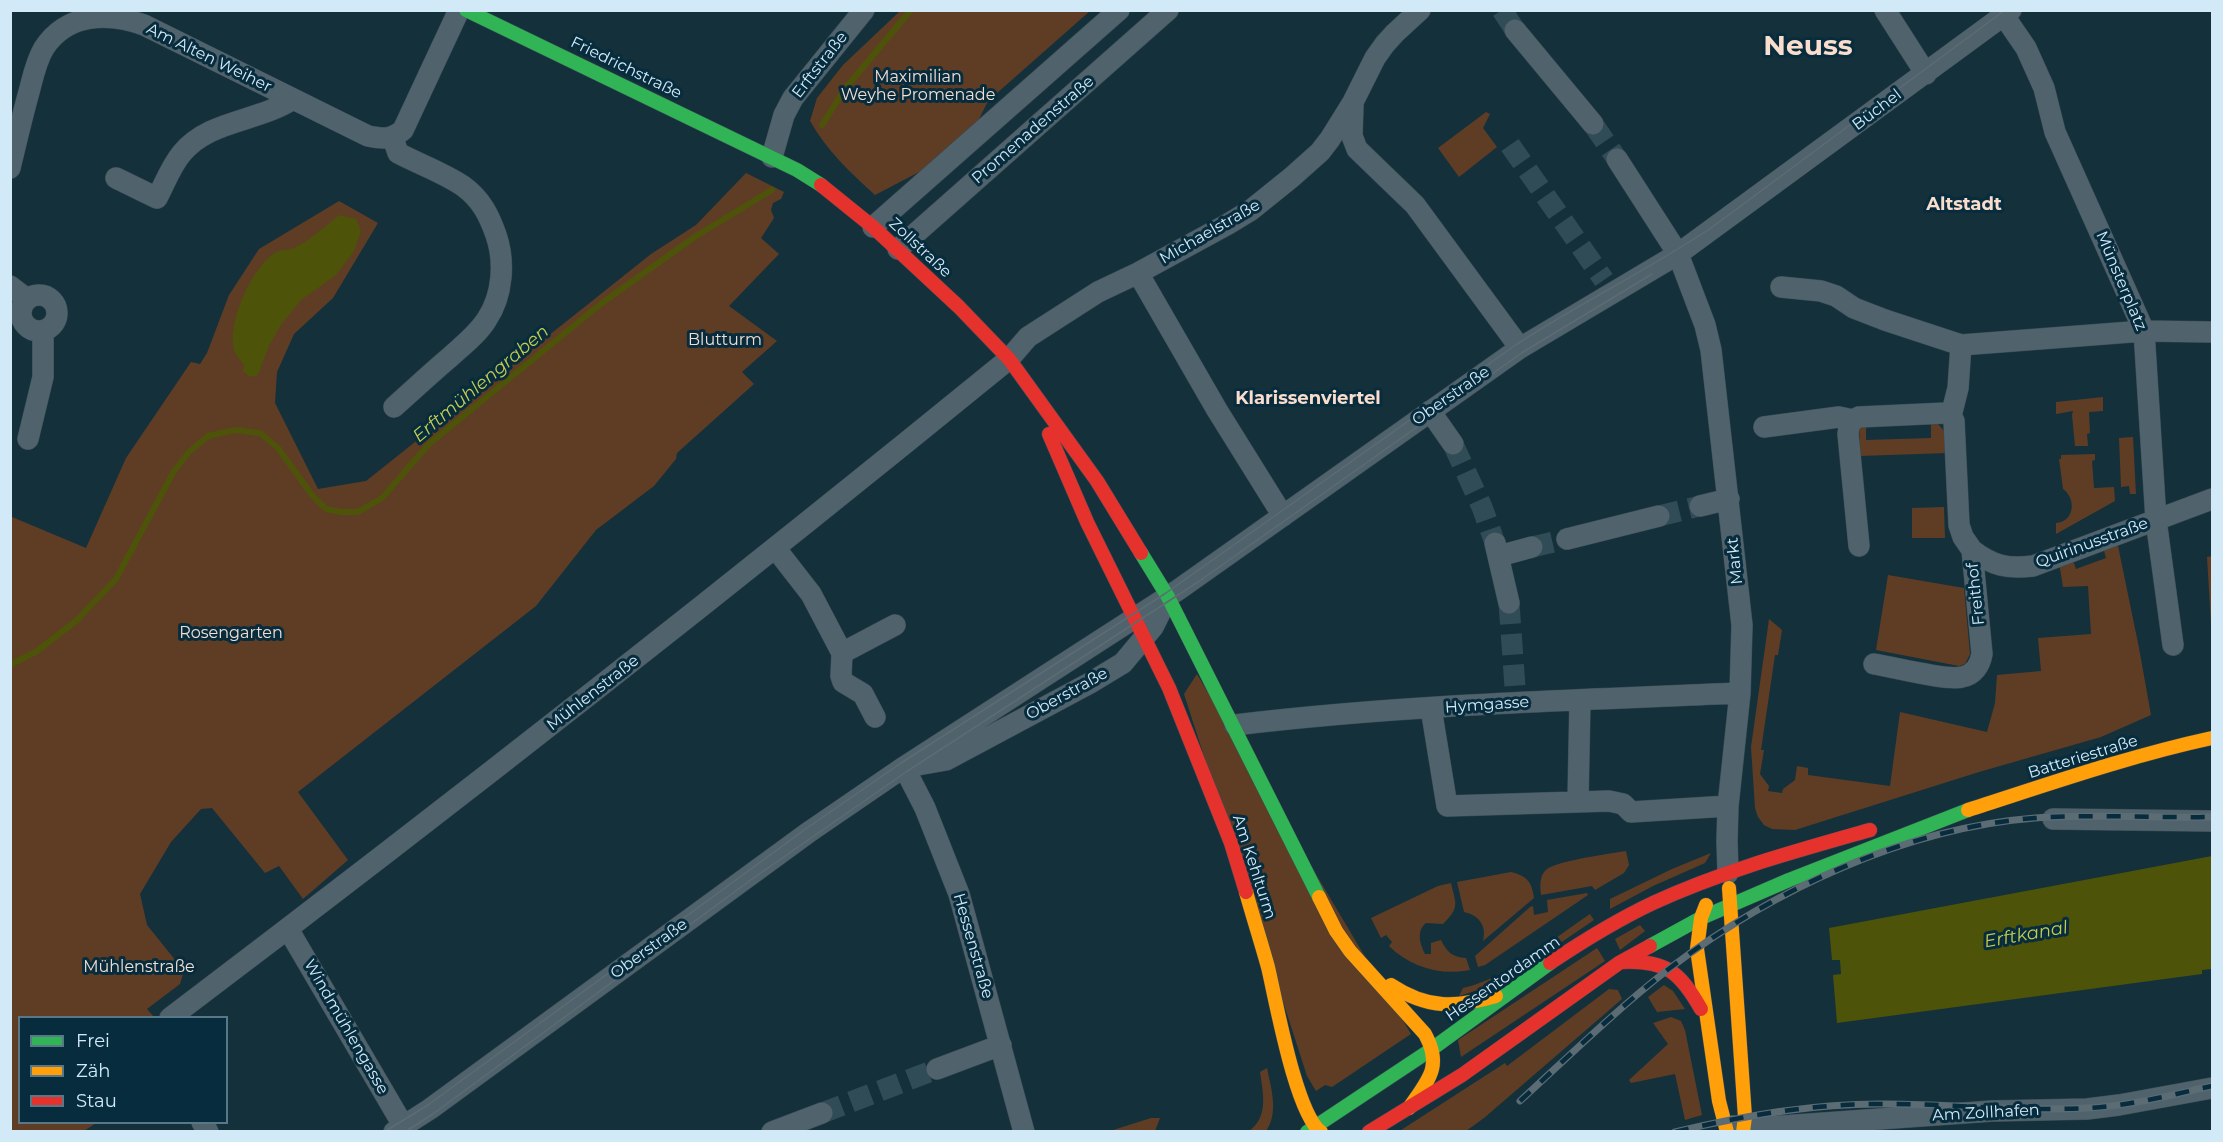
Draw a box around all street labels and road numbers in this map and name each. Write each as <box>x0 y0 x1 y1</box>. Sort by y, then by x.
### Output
street label: Am Alten Weiher <box>143 19 275 97</box>
street label: Erftstraße <box>788 28 852 102</box>
street label: Friedrichstraße <box>567 33 685 103</box>
street label: Promenadenstraße <box>968 72 1098 188</box>
street label: Büchel <box>1849 85 1905 135</box>
street label: Michaelstraße <box>1156 196 1264 268</box>
street label: Zollstraße <box>885 214 955 282</box>
street label: Münsterplatz <box>2091 228 2151 334</box>
street label: Oberstraße <box>1409 362 1493 430</box>
street label: Quirinusstraße <box>2033 514 2151 572</box>
street label: Markt <box>1723 537 1747 585</box>
street label: Freithof <box>1963 562 1989 626</box>
street label: Mühlenstraße <box>543 651 643 735</box>
street label: Oberstraße <box>1023 664 1111 724</box>
street label: Hymgasse <box>1444 692 1530 718</box>
street label: Batteriestraße <box>2026 731 2140 783</box>
street label: Am Kehlturm <box>1228 812 1280 922</box>
street label: Hessenstraße <box>949 891 997 1001</box>
street label: Oberstraße <box>607 915 691 983</box>
street label: Hessentordamm <box>1442 932 1564 1026</box>
street label: Windmühlengasse <box>300 956 392 1098</box>
street label: Am Zollhafen <box>1932 1101 2040 1125</box>

